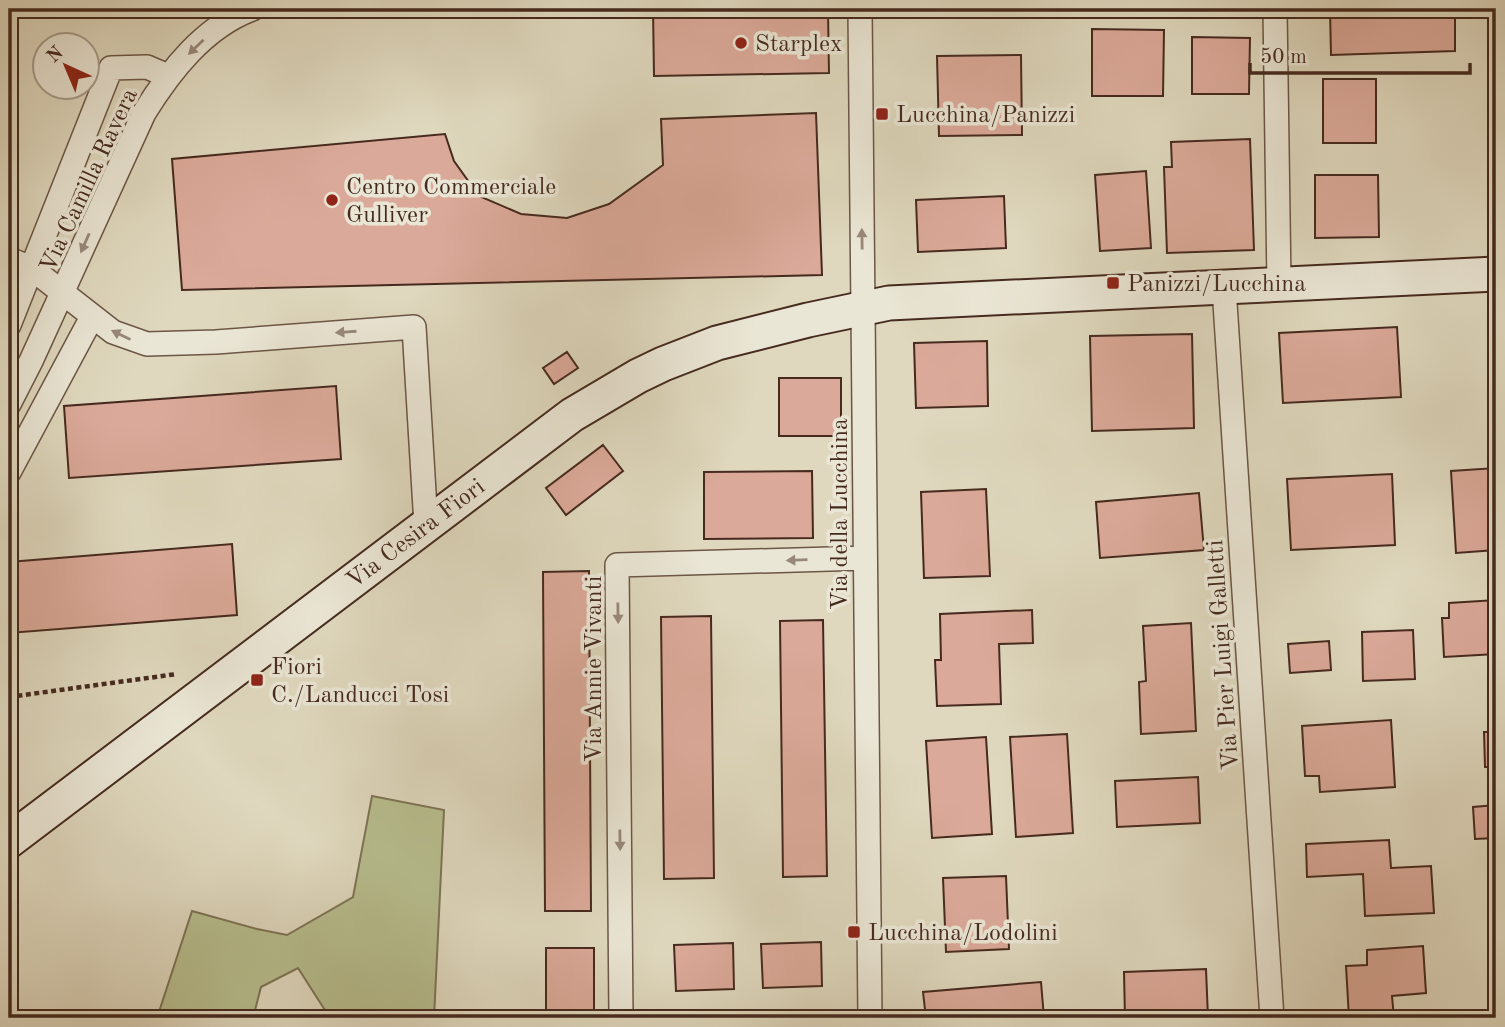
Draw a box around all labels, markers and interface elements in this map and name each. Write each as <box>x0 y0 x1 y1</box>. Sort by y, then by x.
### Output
north arrow <box>32 32 102 102</box>
scale bar <box>1250 32 1470 76</box>
place label: Starplex <box>755 33 842 57</box>
marker: Starplex <box>733 35 749 51</box>
one-way arrow <box>188 39 205 55</box>
text: N <box>44 43 68 67</box>
text: 50 m <box>1260 47 1307 68</box>
street label: Via Camilla Ravera <box>37 85 143 277</box>
place label: Lucchina/Panizzi <box>896 104 1075 128</box>
marker: Lucchina/Panizzi <box>874 106 890 122</box>
place label: Centro Commerciale Gulliver <box>346 176 556 228</box>
marker: Centro Commerciale Gulliver <box>324 192 340 208</box>
one-way arrow <box>856 228 868 250</box>
one-way arrow <box>79 233 90 254</box>
place label: Panizzi/Lucchina <box>1127 273 1306 297</box>
marker: Panizzi/Lucchina <box>1105 275 1121 291</box>
one-way arrow <box>335 327 357 338</box>
one-way arrow <box>111 329 131 341</box>
street label: Via della Lucchina <box>829 418 853 610</box>
street label: Via Cesira Fiori <box>343 475 490 594</box>
street label: Via Pier Luigi Galletti <box>1204 539 1244 771</box>
one-way arrow <box>785 554 807 565</box>
street label: Via Annie Vivanti <box>583 576 607 762</box>
one-way arrow <box>612 602 623 624</box>
place label: Fiori C./Landucci Tosi <box>271 656 449 708</box>
marker: Fiori C./Landucci Tosi <box>249 672 265 688</box>
one-way arrow <box>614 829 626 851</box>
place label: Lucchina/Lodolini <box>868 922 1058 946</box>
marker: Lucchina/Lodolini <box>846 924 862 940</box>

